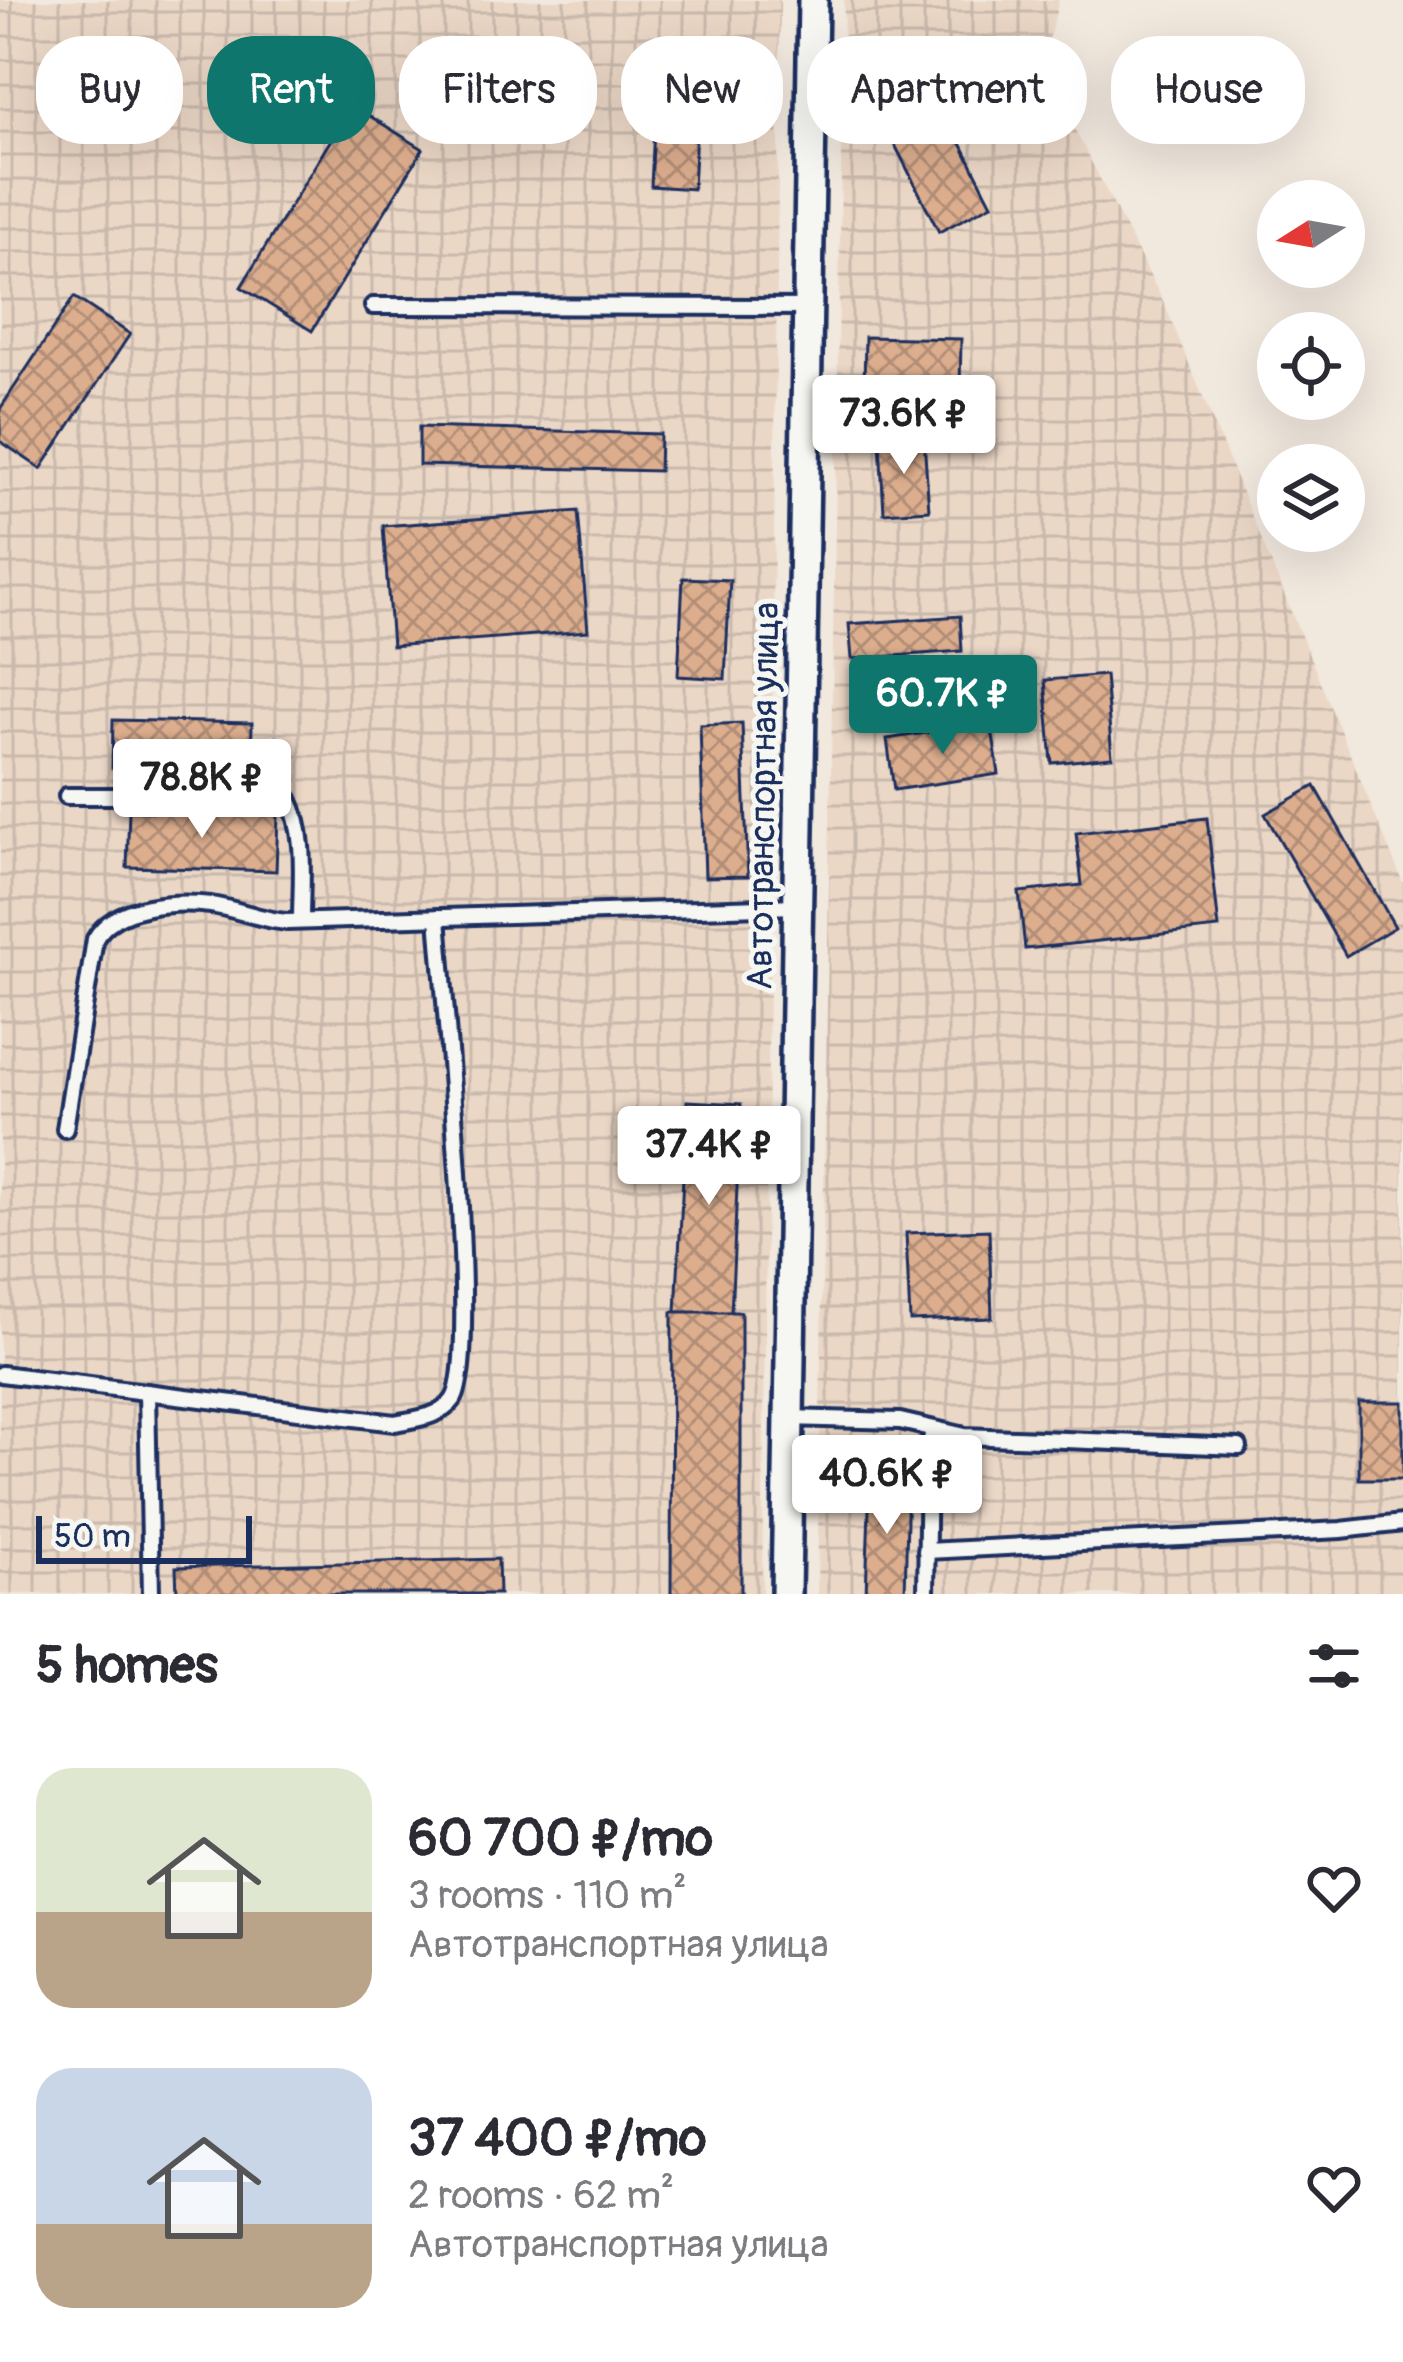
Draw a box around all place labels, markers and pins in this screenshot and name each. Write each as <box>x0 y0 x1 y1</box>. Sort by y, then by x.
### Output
pin: 73.6K ₽ <box>793 375 1015 477</box>
pin: 60.7K ₽ <box>832 655 1054 757</box>
pin: 78.8K ₽ <box>91 739 313 841</box>
pin: 37.4K ₽ <box>598 1106 820 1208</box>
pin: 40.6K ₽ <box>776 1435 998 1537</box>

